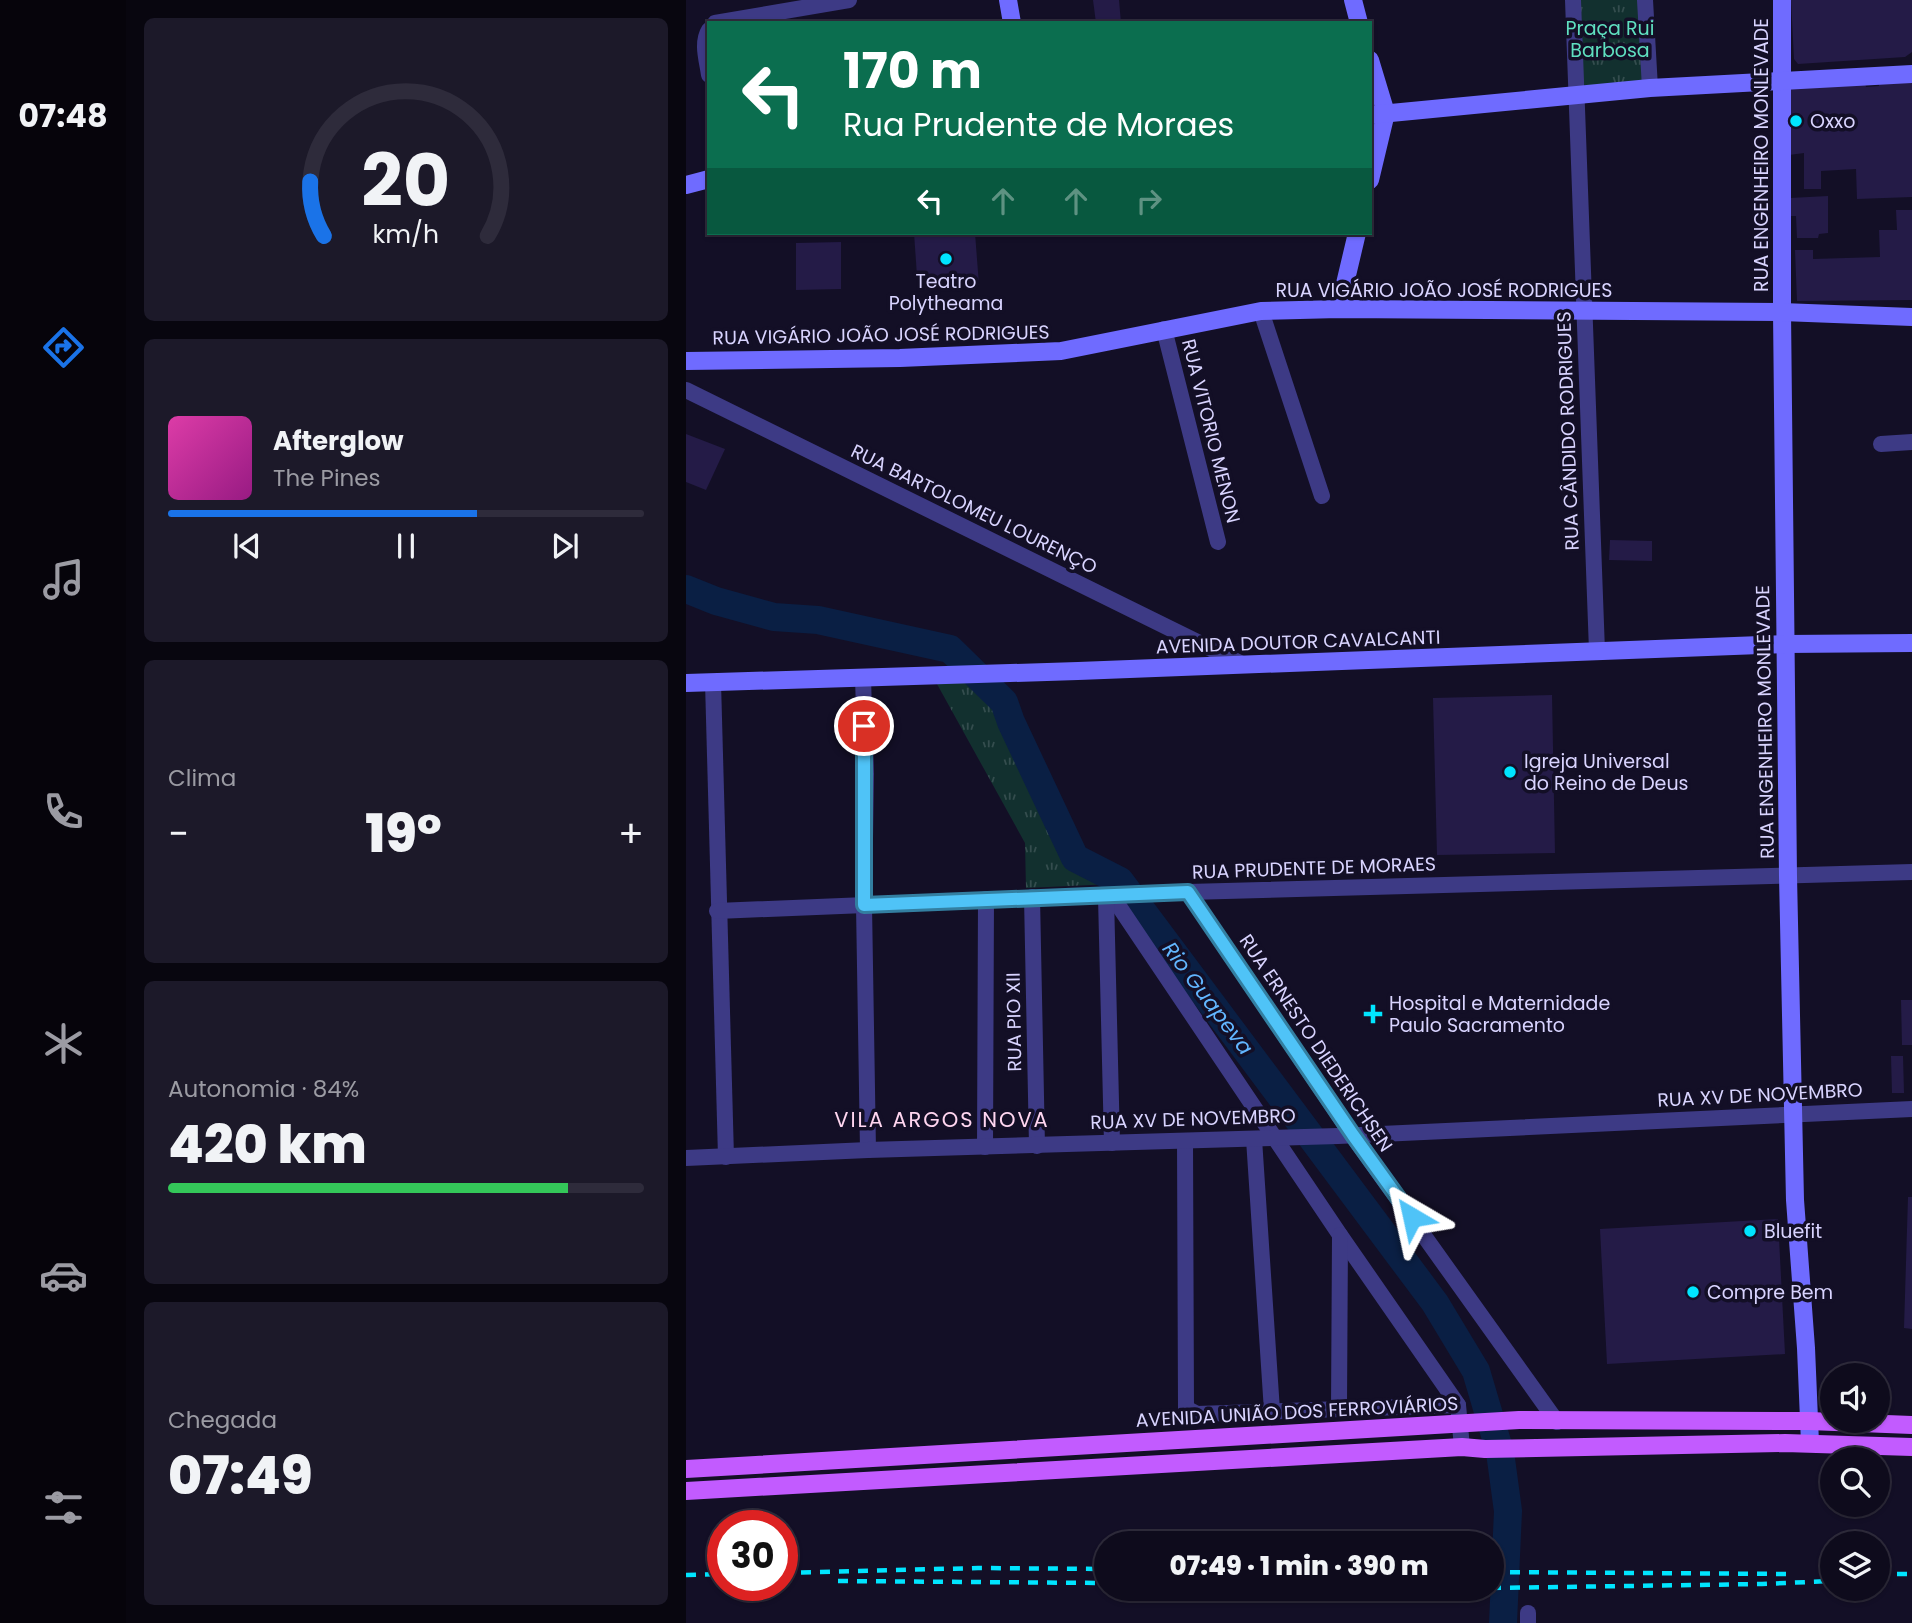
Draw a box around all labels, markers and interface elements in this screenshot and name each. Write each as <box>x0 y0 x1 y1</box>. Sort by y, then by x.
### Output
park label: Praça Rui Barbosa <box>1566 15 1654 64</box>
street label: RUA ENGENHEIRO MONLEVADE <box>1748 18 1775 292</box>
text: 170 m <box>843 37 982 105</box>
icon: left <box>728 49 819 140</box>
text: 07:48 <box>18 93 108 138</box>
text: Rua Prudente de Moraes <box>843 102 1234 147</box>
place label: Oxxo <box>1810 108 1855 135</box>
marker: Oxxo <box>1788 113 1804 129</box>
text: 20 <box>361 130 451 231</box>
icon: left <box>911 182 949 220</box>
icon: ahead <box>984 182 1022 220</box>
icon: ahead <box>1057 182 1095 220</box>
icon: right <box>1130 182 1168 220</box>
text: km/h <box>373 216 439 251</box>
marker: Teatro Polytheama <box>938 251 954 267</box>
place label: Teatro Polytheama <box>889 268 1003 317</box>
street label: RUA VIGÁRIO JOÃO JOSÉ RODRIGUES <box>1275 277 1613 304</box>
street label: RUA CÂNDIDO RODRIGUES <box>1550 311 1586 551</box>
street label: RUA VIGÁRIO JOÃO JOSÉ RODRIGUES <box>712 319 1050 351</box>
icon: directions <box>39 323 88 372</box>
street label: RUA VITORIO MENON <box>1175 336 1247 526</box>
text: Afterglow <box>273 423 404 459</box>
street label: RUA BARTOLOMEU LOURENÇO <box>846 437 1102 581</box>
text: The Pines <box>273 462 381 494</box>
icon: previous <box>228 527 266 565</box>
icon: pause <box>387 527 425 565</box>
icon: next <box>546 527 584 565</box>
icon: music <box>39 555 88 604</box>
street label: RUA ENGENHEIRO MONLEVADE <box>1749 585 1781 859</box>
street label: AVENIDA DOUTOR CAVALCANTI <box>1155 624 1441 660</box>
pin <box>834 696 894 756</box>
icon: arrive <box>845 707 883 745</box>
place label: Igreja Universal do Reino de Deus <box>1524 748 1688 797</box>
text: Clima <box>168 762 236 794</box>
marker: Igreja Universal do Reino de Deus <box>1502 764 1518 780</box>
icon: phone <box>39 787 88 836</box>
text: 19° <box>365 797 442 870</box>
text: − <box>168 807 189 860</box>
text: + <box>618 807 644 860</box>
street label: RUA PRUDENTE DE MORAES <box>1192 850 1436 886</box>
street label: RUA ERNESTO DIEDERICHSEN <box>1233 929 1399 1157</box>
water label: Rio Guapeva <box>1156 935 1260 1061</box>
street label: RUA PIO XII <box>1000 972 1028 1072</box>
place label: Hospital e Maternidade Paulo Sacramento <box>1389 990 1610 1039</box>
marker: Hospital e Maternidade Paulo Sacramento <box>1363 1004 1383 1024</box>
icon: climate <box>39 1019 88 1068</box>
text: Autonomia · 84% <box>168 1073 359 1105</box>
street label: RUA XV DE NOVEMBRO <box>1657 1076 1863 1114</box>
street label: RUA XV DE NOVEMBRO <box>1090 1102 1296 1136</box>
district label: VILA ARGOS NOVA <box>834 1105 1050 1134</box>
text: 420 km <box>168 1108 367 1181</box>
position arrow <box>1375 1180 1449 1254</box>
place label: Bluefit <box>1764 1218 1822 1245</box>
marker: Bluefit <box>1742 1223 1758 1239</box>
icon: car <box>39 1251 88 1300</box>
place label: Compre Bem <box>1707 1279 1833 1306</box>
marker: Compre Bem <box>1685 1284 1701 1300</box>
map controls <box>1820 1363 1890 1601</box>
button: sound <box>1820 1363 1890 1433</box>
street label: AVENIDA UNIÃO DOS FERROVIÁRIOS <box>1135 1390 1459 1434</box>
text: Chegada <box>168 1404 277 1436</box>
text: 07:49 <box>168 1439 313 1512</box>
button: search <box>1820 1447 1890 1517</box>
icon: filters <box>39 1483 88 1532</box>
speed limit sign: 30 <box>707 1510 798 1601</box>
button: layers <box>1820 1531 1890 1601</box>
text: 07:49 · 1 min · 390 m <box>1170 1548 1429 1584</box>

